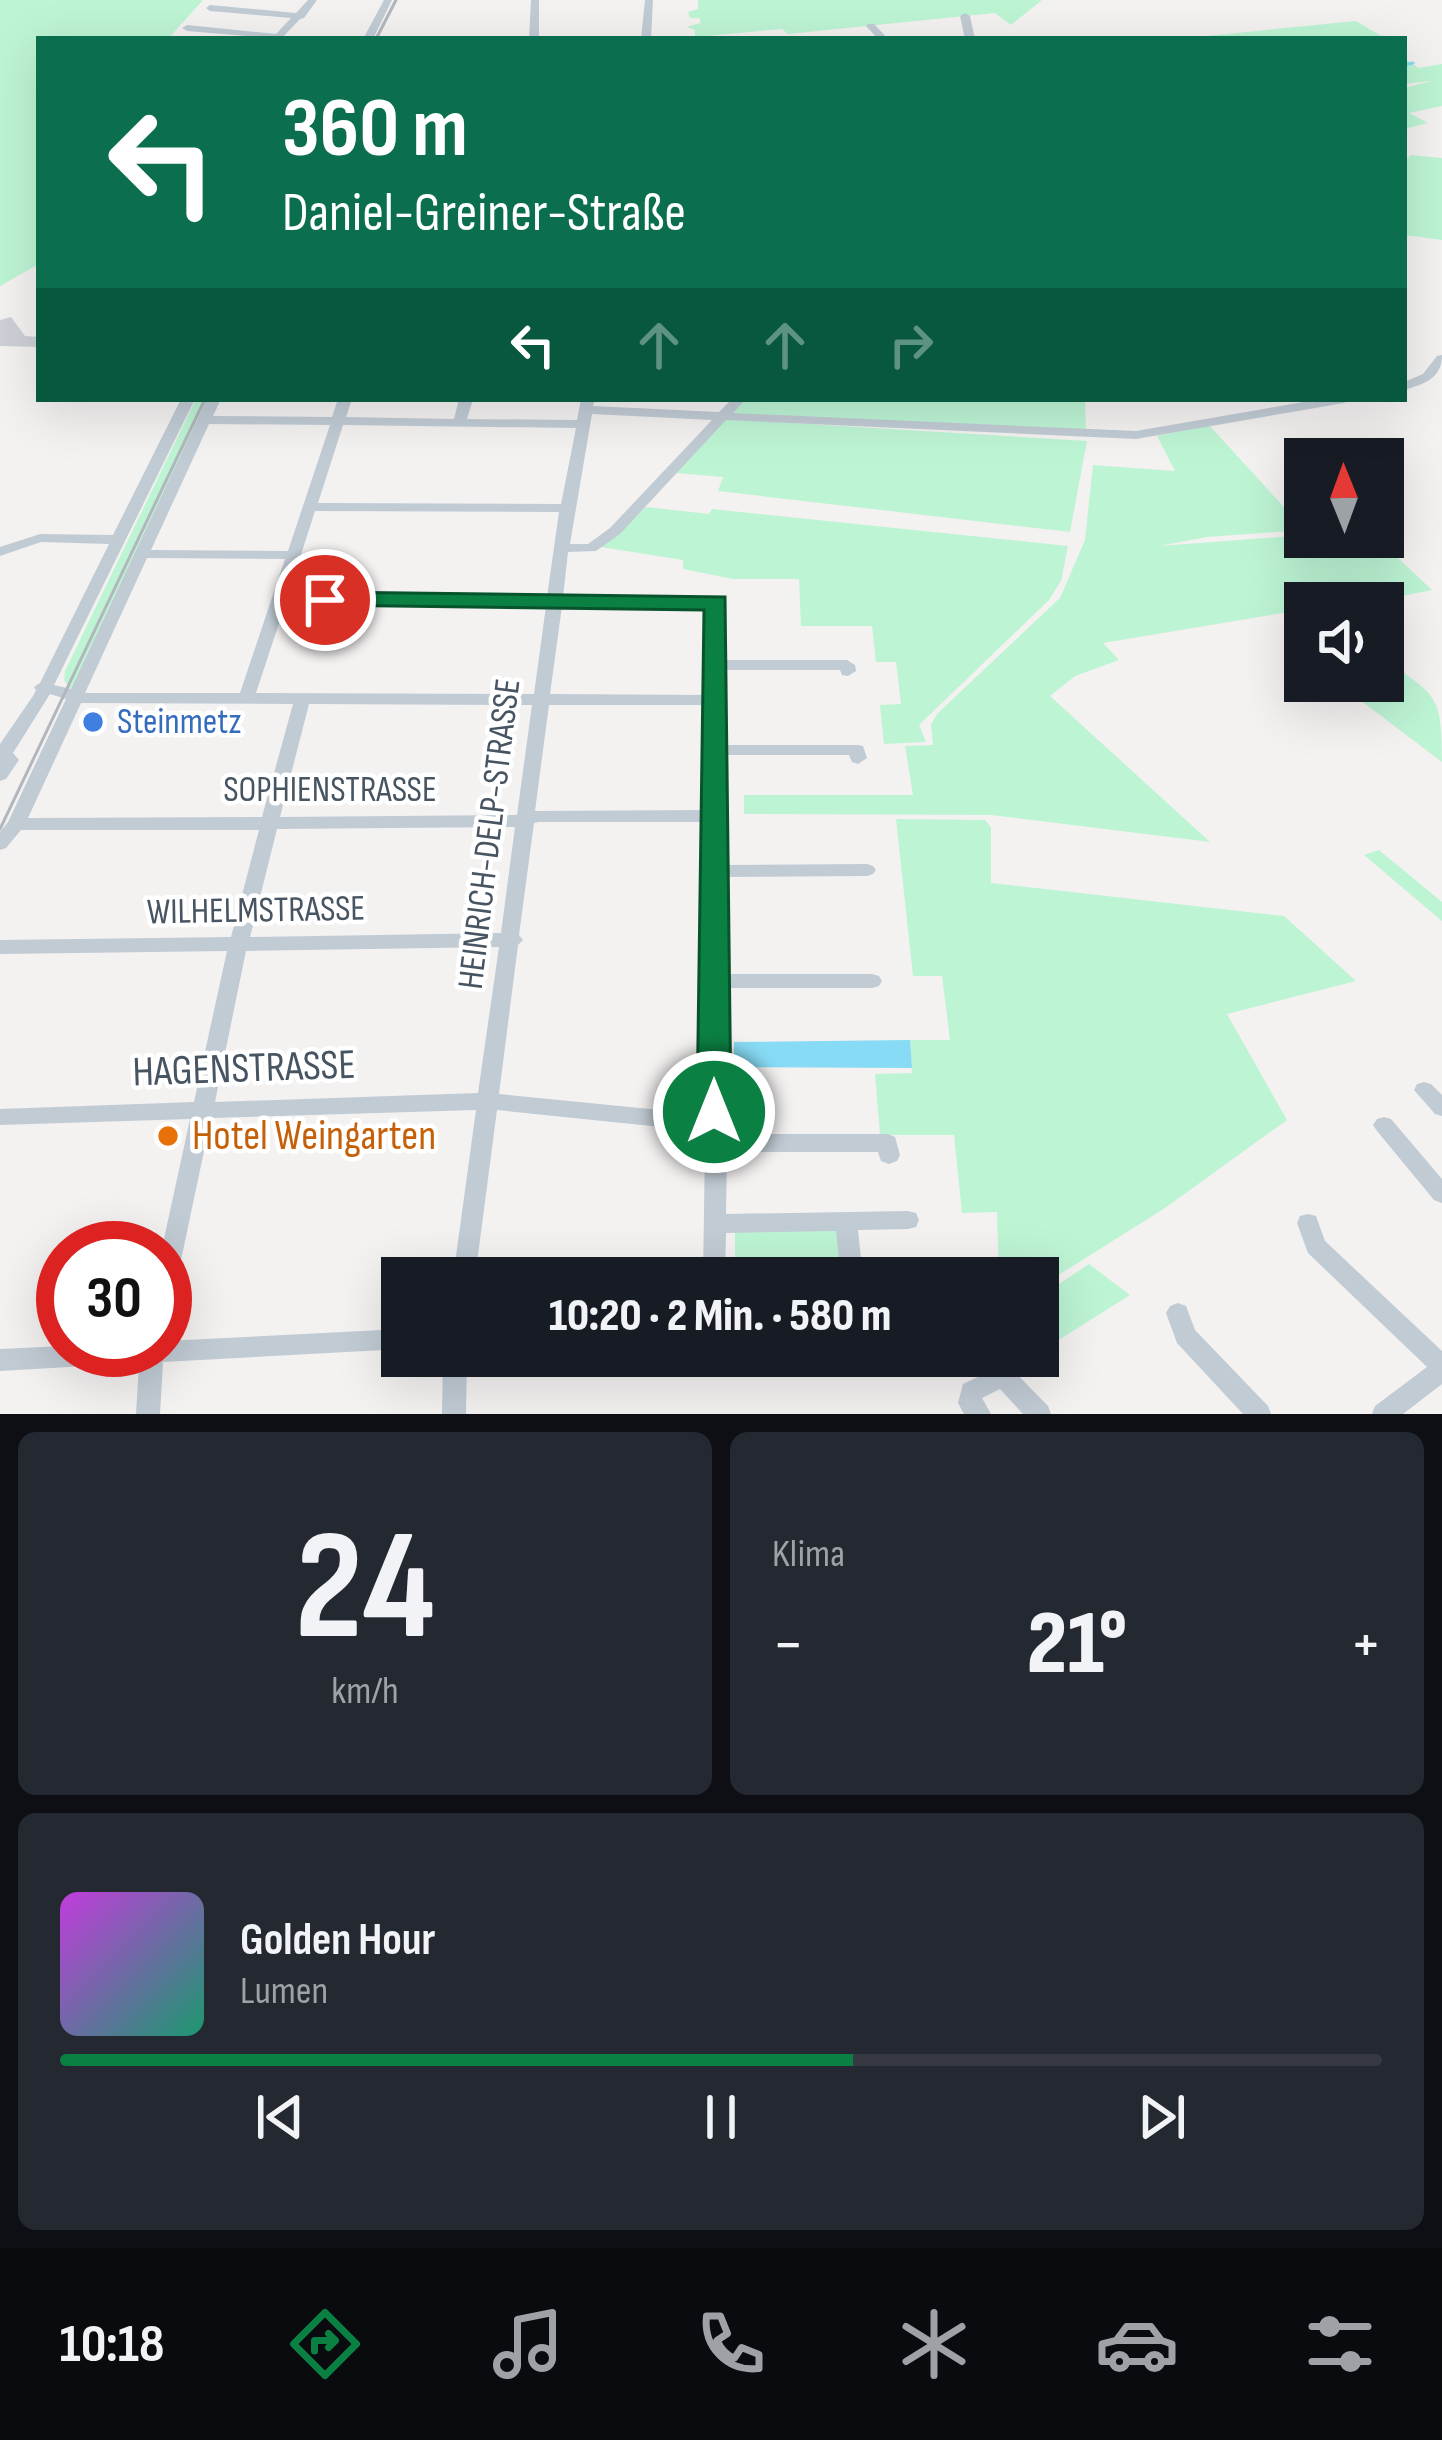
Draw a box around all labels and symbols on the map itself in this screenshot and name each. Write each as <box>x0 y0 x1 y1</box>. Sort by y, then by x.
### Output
north arrow <box>1284 438 1404 558</box>
pin <box>274 549 376 651</box>
street label: HEINRICH-DELP-STRASSE <box>450 676 530 992</box>
place label: Steinmetz <box>117 701 241 744</box>
marker: Steinmetz <box>80 709 106 735</box>
street label: SOPHIENSTRASSE <box>223 769 437 812</box>
street label: WILHELMSTRASSE <box>146 888 366 934</box>
street label: HAGENSTRASSE <box>132 1040 356 1098</box>
position arrow <box>651 1049 777 1175</box>
place label: Hotel Weingarten <box>192 1111 436 1162</box>
marker: Hotel Weingarten <box>155 1123 181 1149</box>
speed limit sign: 30 <box>36 1221 192 1377</box>

